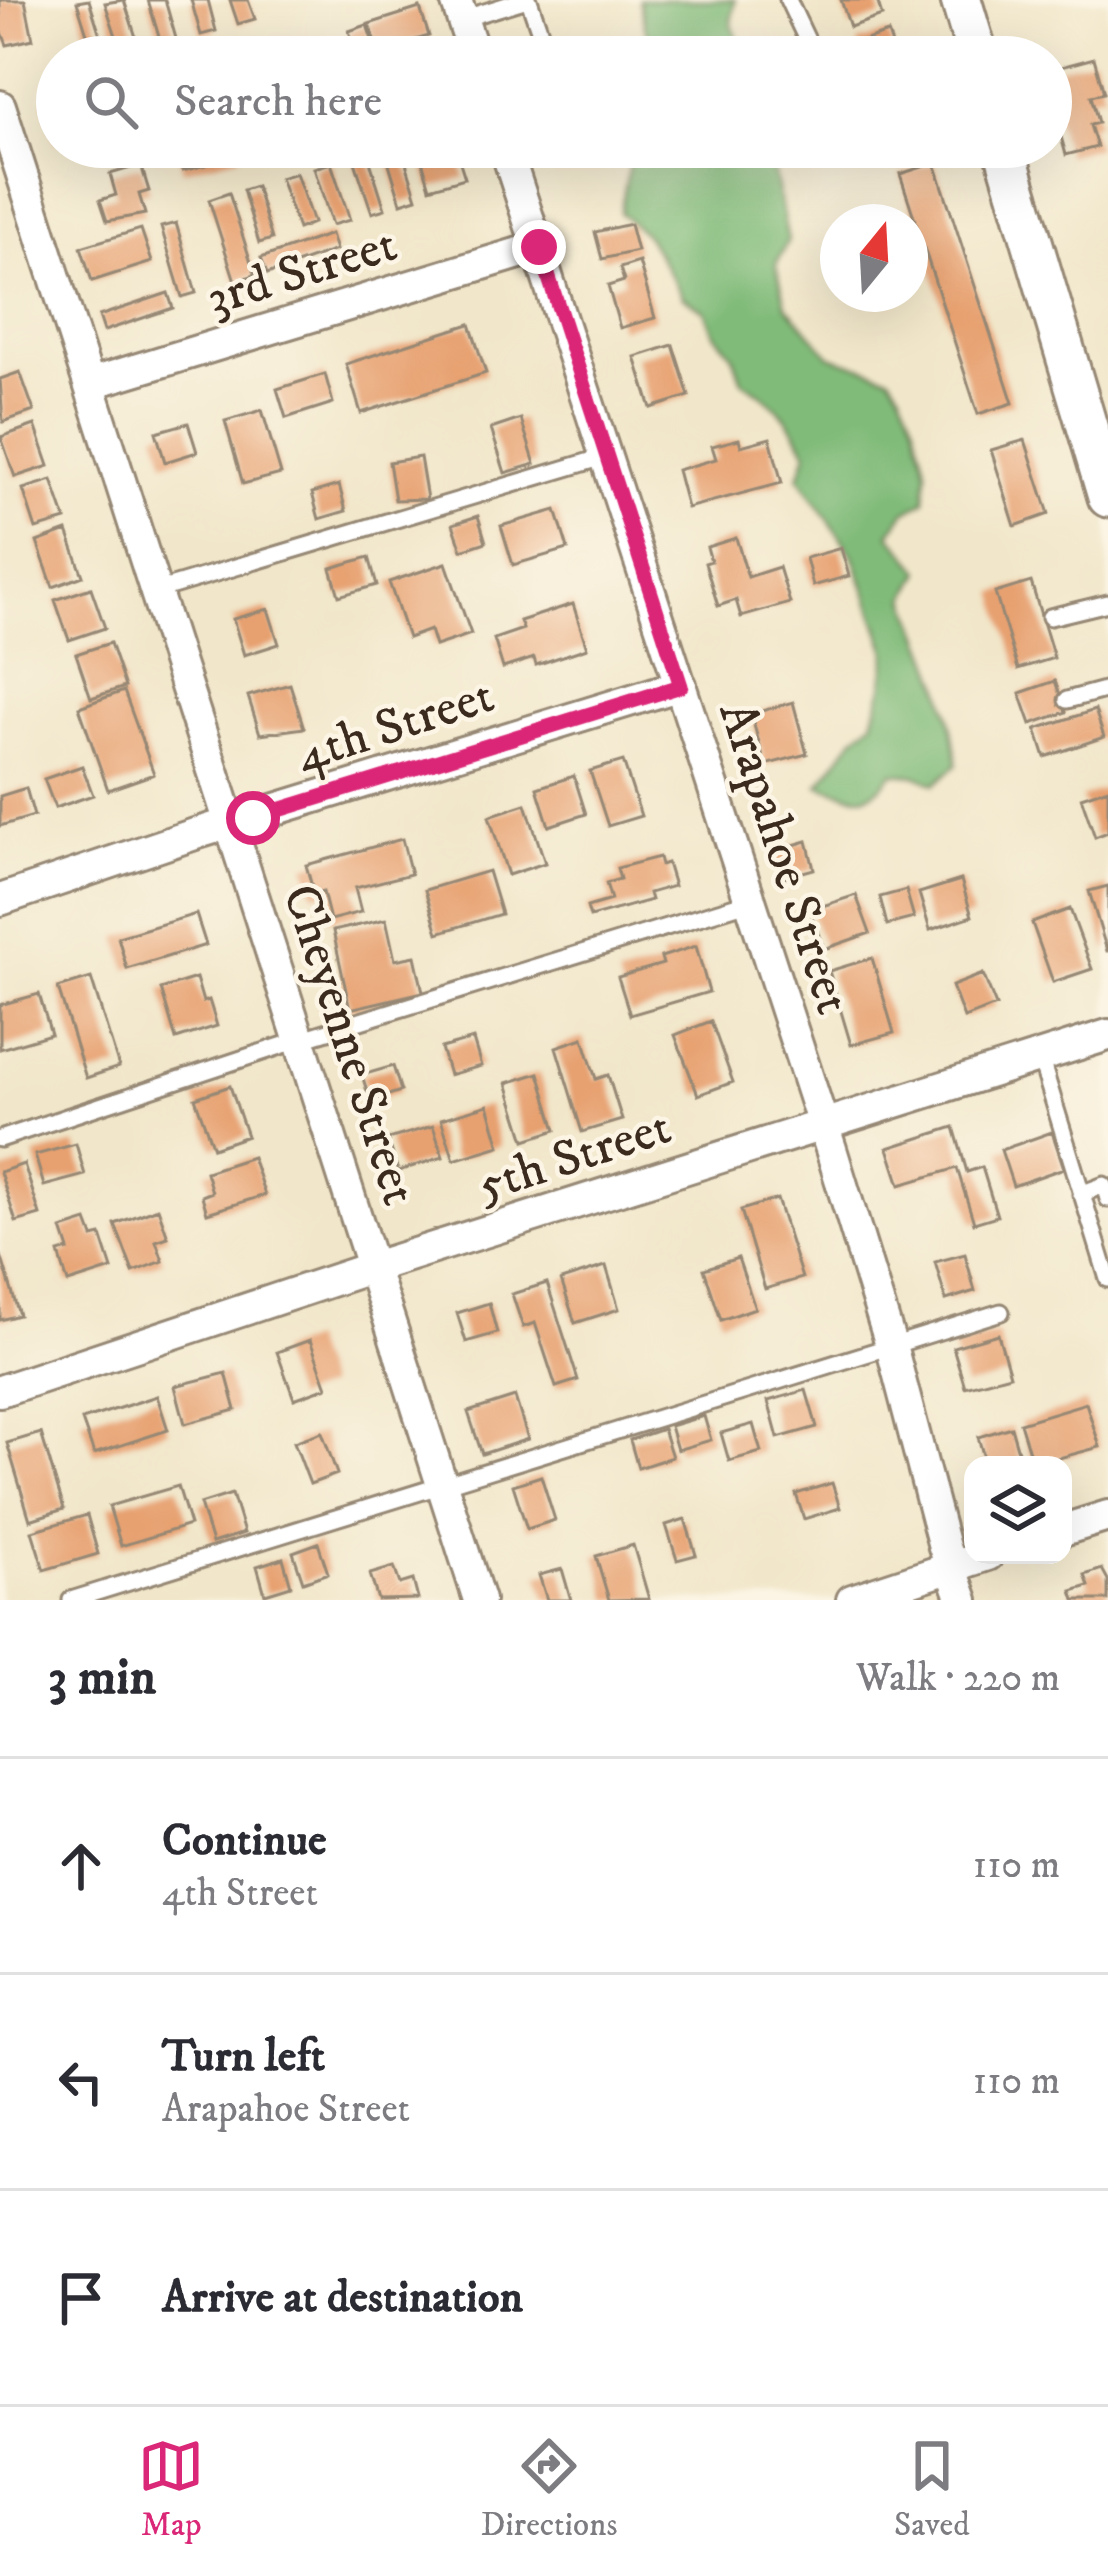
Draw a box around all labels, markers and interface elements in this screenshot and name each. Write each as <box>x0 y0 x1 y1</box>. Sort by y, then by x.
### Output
search box <box>36 36 1072 168</box>
icon: search <box>78 69 144 135</box>
text: Search here <box>174 74 382 130</box>
north arrow <box>820 204 928 312</box>
street label: 3rd Street <box>199 213 404 331</box>
route end <box>512 220 566 274</box>
street label: 4th Street <box>288 664 502 788</box>
street label: Arapahoe Street <box>704 694 865 1022</box>
route start <box>226 791 280 845</box>
street label: Cheyenne Street <box>267 877 431 1213</box>
street label: 5th Street <box>469 1096 679 1218</box>
map controls <box>964 1456 1072 1564</box>
button: layers <box>964 1456 1072 1564</box>
text: 3 min <box>48 1646 156 1710</box>
text: Walk · 220 m <box>856 1654 1060 1703</box>
text: Continue <box>162 1813 327 1869</box>
icon: ahead <box>48 1833 114 1899</box>
text: 110 m <box>973 1841 1060 1890</box>
text: 4th Street <box>162 1869 318 1918</box>
text: Turn left <box>162 2029 325 2085</box>
icon: left <box>48 2049 114 2115</box>
text: 110 m <box>973 2057 1060 2106</box>
text: Arapahoe Street <box>162 2085 410 2134</box>
icon: arrive <box>48 2265 114 2331</box>
text: Arrive at destination <box>162 2270 523 2326</box>
tab: Map <box>138 2433 204 2546</box>
tab: Directions <box>481 2433 617 2546</box>
tab: Saved <box>894 2433 970 2546</box>

